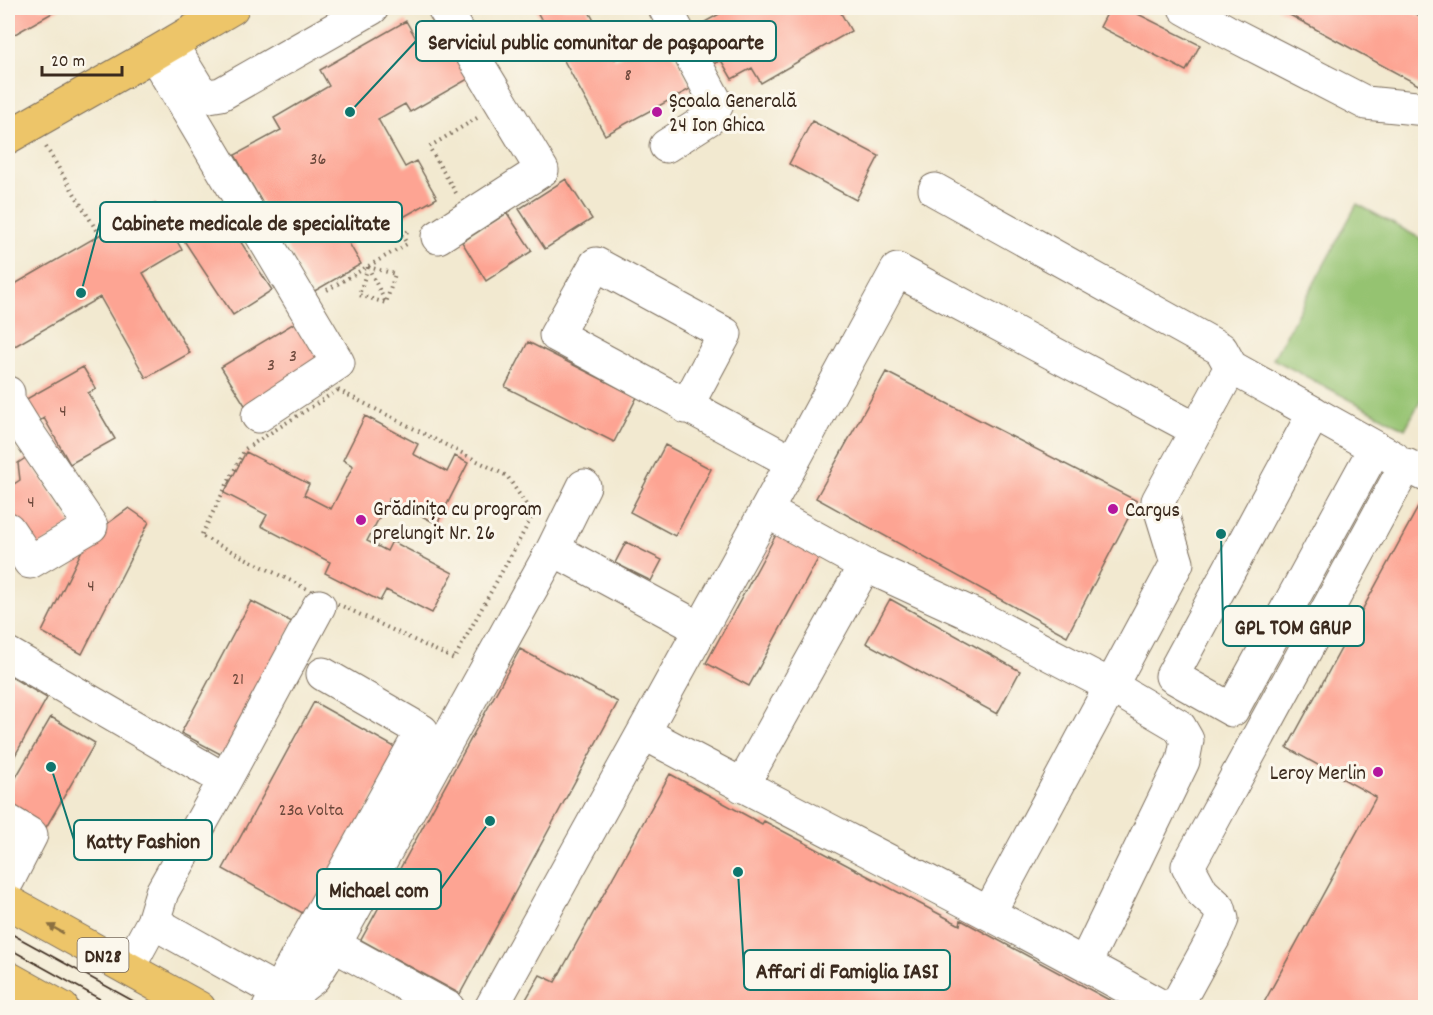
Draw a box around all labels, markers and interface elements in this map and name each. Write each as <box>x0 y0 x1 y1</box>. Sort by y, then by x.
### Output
callout: Serviciul public comunitar de pașapoarte <box>416 21 776 61</box>
text: Serviciul public comunitar de pașapoarte <box>428 29 764 60</box>
scale bar <box>42 39 122 77</box>
text: 20 m <box>51 50 85 75</box>
house number: 8 <box>624 64 632 89</box>
place label: Școala Generală 24 Ion Ghica <box>669 88 797 142</box>
marker: Școala Generală 24 Ion Ghica <box>650 105 664 119</box>
house number: 36 <box>310 148 326 173</box>
callout: Cabinete medicale de specialitate <box>100 202 402 242</box>
text: Cabinete medicale de specialitate <box>112 210 391 241</box>
house number: 3 <box>289 345 297 370</box>
house number: 3 <box>267 354 275 379</box>
house number: 4 <box>59 400 67 425</box>
house number: 4 <box>27 491 35 516</box>
place label: Grădinița cu program prelungit Nr. 26 <box>373 496 542 550</box>
place label: Cargus <box>1125 497 1180 527</box>
marker: Cargus <box>1106 502 1120 516</box>
marker: Grădinița cu program prelungit Nr. 26 <box>354 513 368 527</box>
house number: 4 <box>87 575 95 600</box>
callout: GPL TOM GRUP <box>1223 606 1364 646</box>
text: GPL TOM GRUP <box>1235 614 1351 645</box>
house number: 21 <box>232 668 244 693</box>
place label: Leroy Merlin <box>1270 760 1366 790</box>
marker: Leroy Merlin <box>1371 765 1385 779</box>
house number: 23a Volta <box>279 799 344 824</box>
callout: Katty Fashion <box>74 820 212 860</box>
text: Katty Fashion <box>86 828 200 859</box>
callout: Michael com <box>317 869 441 909</box>
text: Michael com <box>329 877 429 908</box>
one-way arrow <box>47 924 64 934</box>
road number: DN28 <box>78 938 128 972</box>
callout: Affari di Famiglia IASI <box>744 950 950 990</box>
text: Affari di Famiglia IASI <box>756 958 939 989</box>

